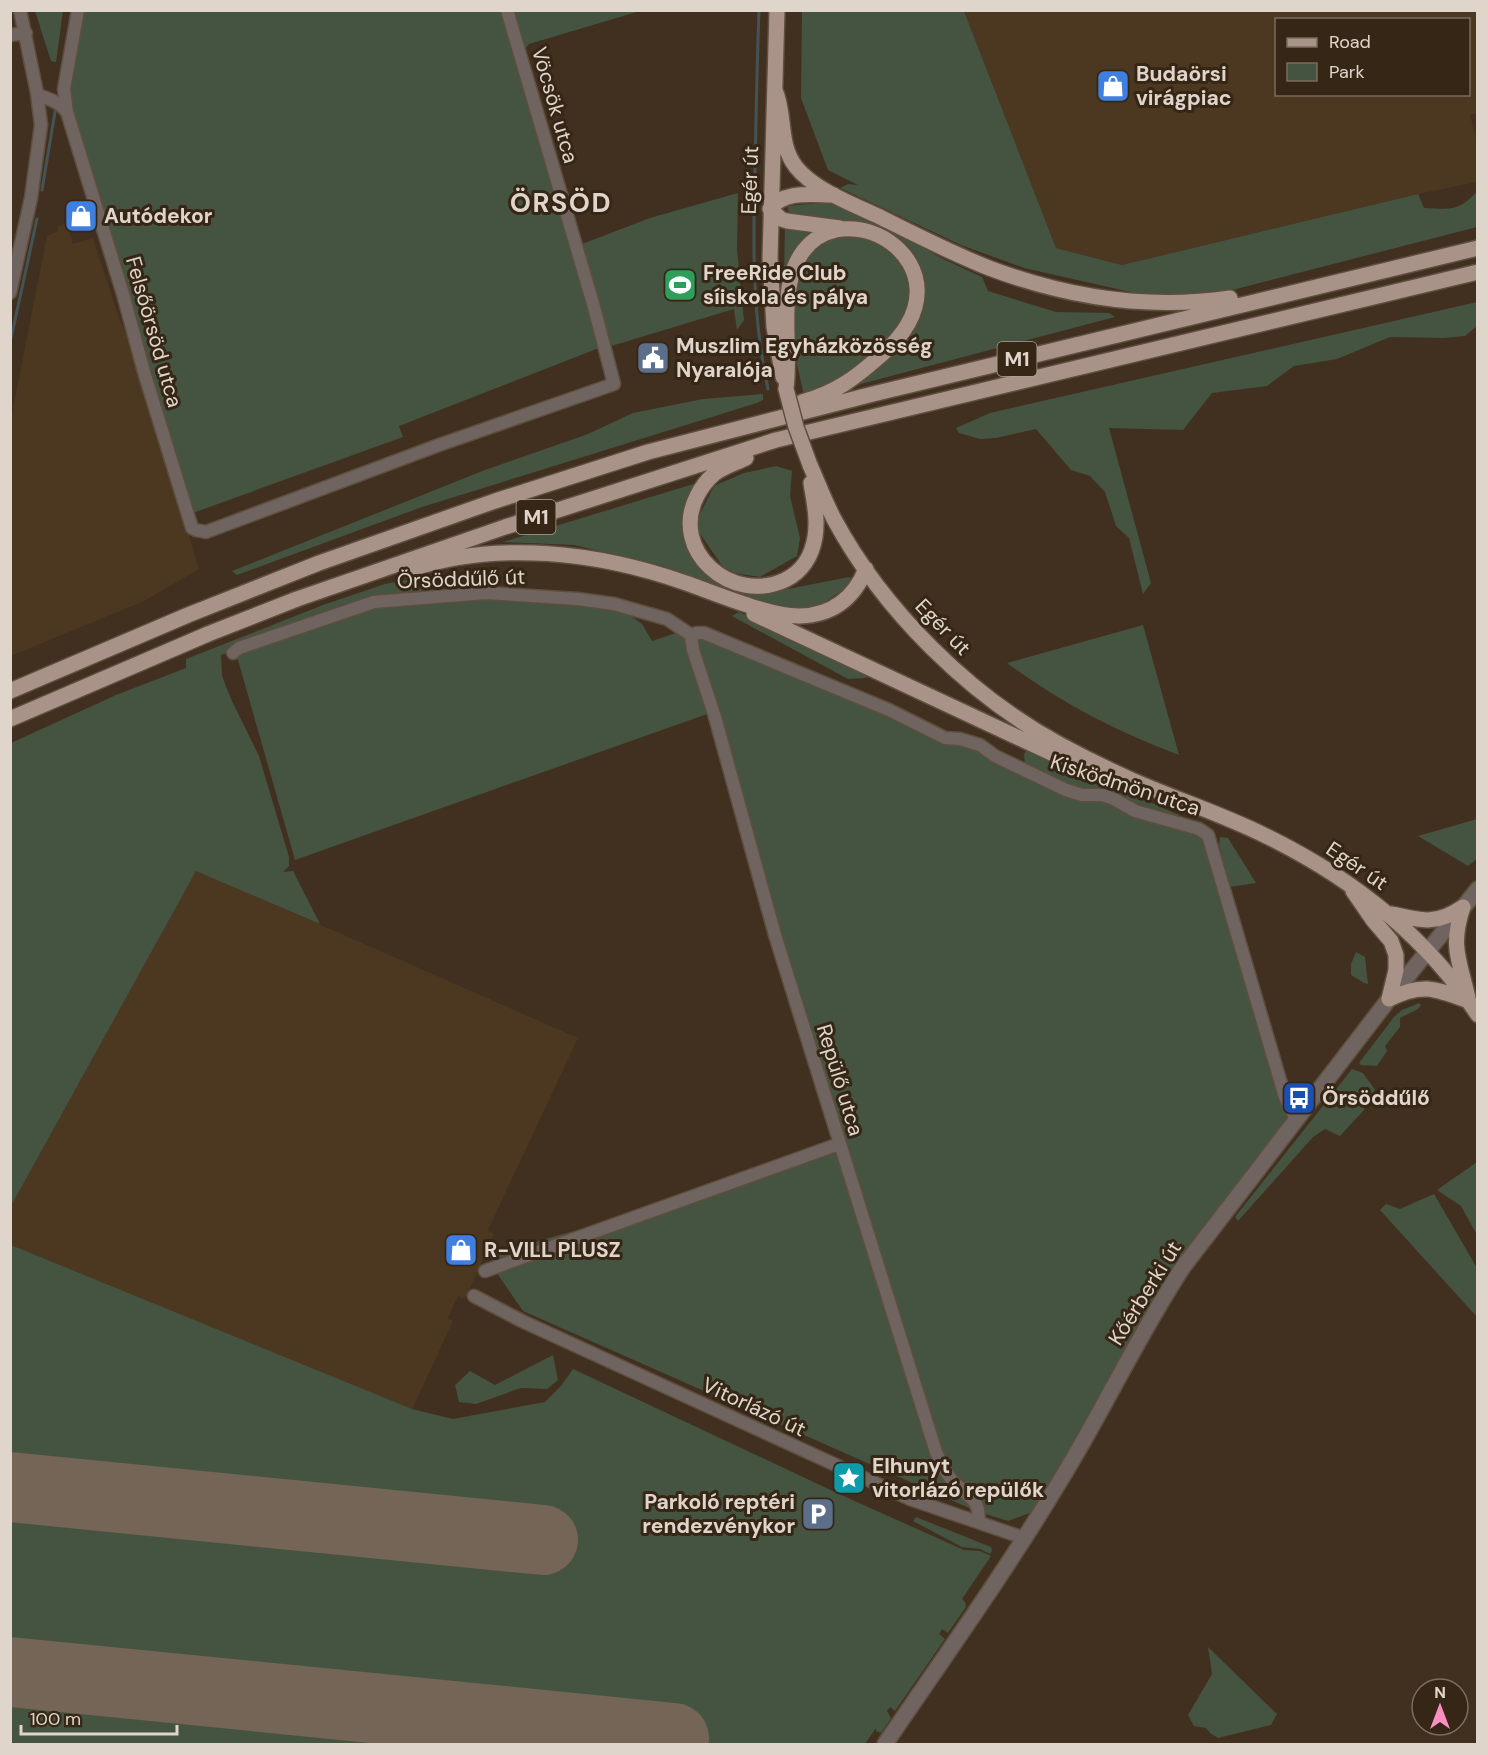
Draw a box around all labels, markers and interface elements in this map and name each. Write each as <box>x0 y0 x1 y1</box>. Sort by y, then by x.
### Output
legend <box>1275 18 1470 96</box>
text: Road <box>1329 30 1371 54</box>
street label: Vöcsök utca <box>525 44 585 166</box>
place label: Budaörsi virágpiac <box>1136 60 1232 112</box>
text: Park <box>1329 60 1365 84</box>
shop icon: Budaörsi virágpiac <box>1095 68 1131 104</box>
street label: Egér út <box>735 145 765 215</box>
district label: ÖRSÖD <box>510 185 612 220</box>
shop icon: Autódekor <box>63 198 99 234</box>
place label: Autódekor <box>104 202 213 230</box>
street label: Felsőörsöd utca <box>119 253 189 411</box>
place label: FreeRide Club síiskola és pálya <box>703 259 868 311</box>
sports icon: FreeRide Club síiskola és pálya <box>662 267 698 303</box>
place label: Muszlim Egyházközösség Nyaralója <box>676 332 932 384</box>
public building icon: Muszlim Egyházközösség Nyaralója <box>635 340 671 376</box>
road number: M1 <box>998 342 1036 376</box>
road number: M1 <box>516 500 556 534</box>
street label: Örsöddűlő út <box>396 563 526 595</box>
street label: Egér út <box>909 593 977 661</box>
street label: Kisködmön utca <box>1047 748 1203 822</box>
street label: Egér út <box>1321 835 1393 897</box>
street label: Repülő utca <box>810 1021 870 1139</box>
bus stop icon: Örsöddűlő <box>1281 1080 1317 1116</box>
place label: Örsöddűlő <box>1322 1084 1430 1112</box>
shop icon: R-VILL PLUSZ <box>443 1232 479 1268</box>
place label: R-VILL PLUSZ <box>484 1236 621 1264</box>
street label: Kőérberki út <box>1102 1236 1188 1350</box>
street label: Vitorlázó út <box>698 1371 810 1443</box>
place label: Elhunyt vitorlázó repülők <box>872 1452 1044 1504</box>
place icon: Elhunyt vitorlázó repülők <box>831 1460 867 1496</box>
place label: Parkoló reptéri rendezvénykor <box>642 1488 795 1540</box>
parking icon: Parkoló reptéri rendezvénykor <box>800 1496 836 1532</box>
north arrow <box>1410 1677 1470 1737</box>
text: N <box>1434 1682 1446 1703</box>
scale bar <box>21 1698 177 1736</box>
text: 100 m <box>30 1707 81 1731</box>

